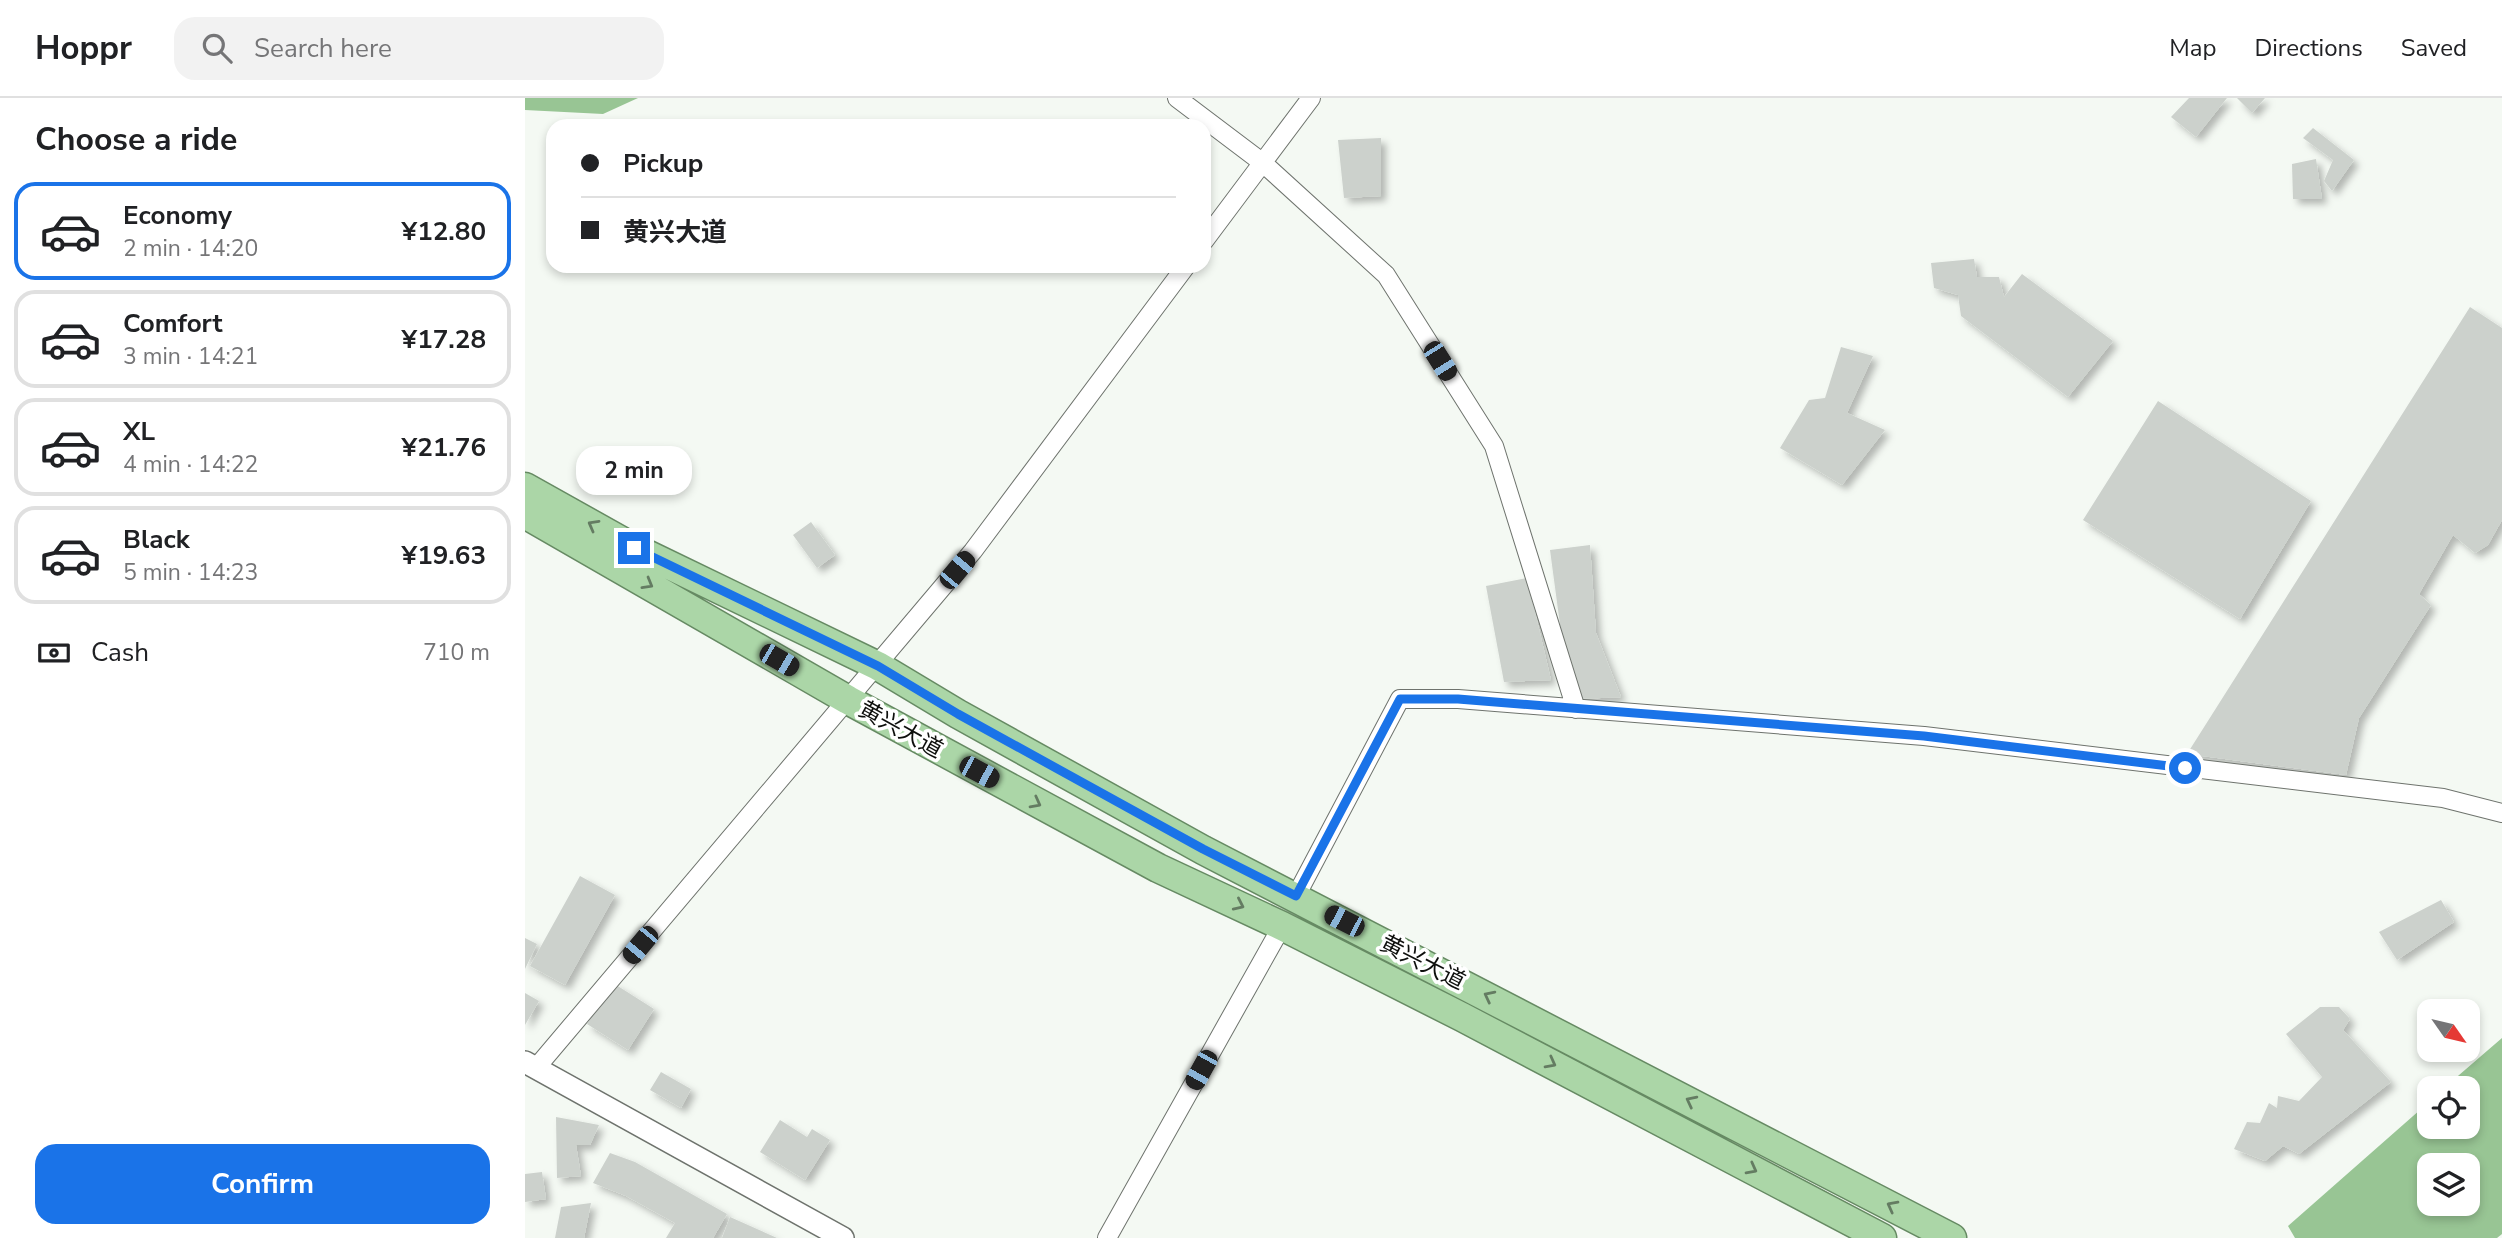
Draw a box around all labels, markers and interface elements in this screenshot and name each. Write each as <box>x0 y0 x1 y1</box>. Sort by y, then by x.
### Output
search box <box>174 17 664 80</box>
text: Hoppr <box>35 26 132 71</box>
icon: search <box>198 29 236 67</box>
text: Search here <box>254 31 392 66</box>
text: Map <box>2169 32 2216 64</box>
text: Directions <box>2254 32 2363 64</box>
text: Saved <box>2401 32 2467 64</box>
text: Choose a ride <box>35 118 237 161</box>
text: Pickup <box>623 146 703 181</box>
text: Economy <box>123 198 232 233</box>
icon: car <box>39 200 102 263</box>
text: ¥12.80 <box>402 214 486 249</box>
text: 黄兴大道 <box>623 215 727 250</box>
text: 2 min · 14:20 <box>123 233 258 264</box>
text: Comfort <box>123 306 223 341</box>
icon: car <box>39 308 102 371</box>
text: ¥17.28 <box>402 322 486 357</box>
car <box>1420 338 1461 384</box>
text: 3 min · 14:21 <box>123 341 258 372</box>
text: XL <box>123 414 155 449</box>
icon: car <box>39 416 102 479</box>
text: ¥21.76 <box>402 430 486 465</box>
callout: 2 min <box>576 447 692 496</box>
text: 4 min · 14:22 <box>123 449 258 480</box>
text: 2 min <box>604 455 664 486</box>
one-way arrow <box>588 520 600 533</box>
text: Black <box>123 522 190 557</box>
icon: car <box>39 524 102 587</box>
route end <box>618 532 650 564</box>
text: ¥19.63 <box>402 538 486 573</box>
car <box>936 547 979 593</box>
text: 5 min · 14:23 <box>123 557 258 588</box>
one-way arrow <box>640 576 653 589</box>
icon: cash <box>35 634 73 672</box>
text: Cash <box>91 635 149 670</box>
text: 710 m <box>423 637 490 668</box>
car <box>756 640 803 680</box>
street label: 黄兴大道 <box>853 694 949 765</box>
route start <box>2169 752 2201 784</box>
car <box>956 753 1003 791</box>
one-way arrow <box>1029 794 1041 808</box>
one-way arrow <box>1232 897 1244 911</box>
car <box>1321 902 1368 940</box>
car <box>619 922 662 968</box>
street label: 黄兴大道 <box>1375 928 1471 997</box>
one-way arrow <box>1483 991 1496 1004</box>
north arrow <box>2417 999 2480 1062</box>
map controls <box>2417 999 2480 1216</box>
car <box>1182 1047 1221 1093</box>
one-way arrow <box>1544 1055 1556 1069</box>
button: locate <box>2417 1076 2480 1139</box>
one-way arrow <box>1685 1095 1698 1109</box>
button: Confirm <box>35 1144 490 1224</box>
button: layers <box>2417 1153 2480 1216</box>
one-way arrow <box>1745 1161 1757 1175</box>
one-way arrow <box>1887 1201 1899 1215</box>

